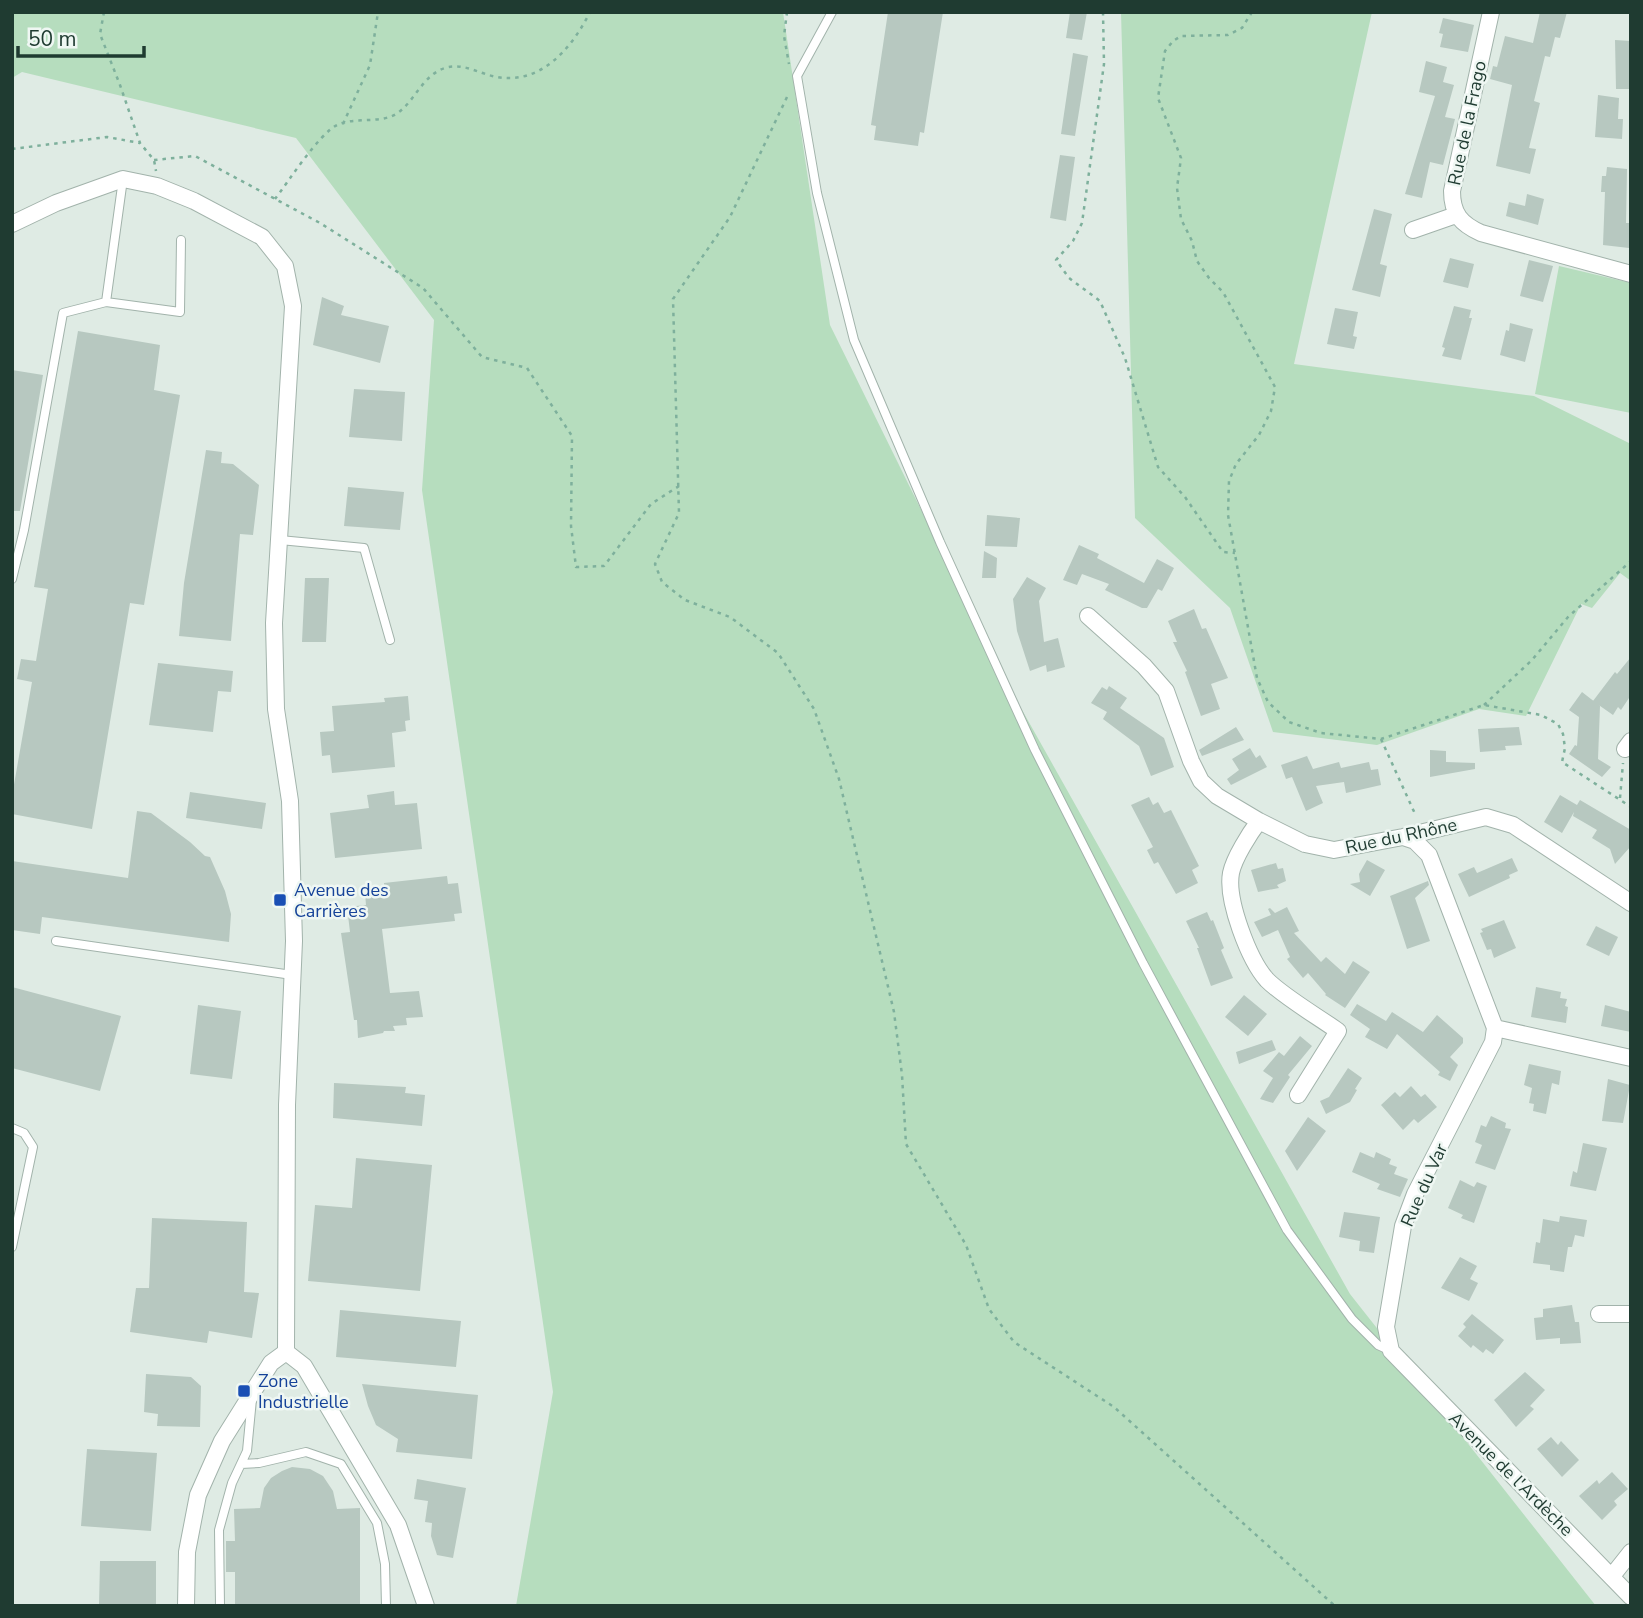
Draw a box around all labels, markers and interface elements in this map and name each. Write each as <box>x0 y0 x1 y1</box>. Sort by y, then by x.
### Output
scale bar <box>18 14 144 58</box>
text: 50 m <box>28 25 77 53</box>
street label: Rue de la Frago <box>1442 59 1492 187</box>
street label: Rue du Rhône <box>1343 812 1459 860</box>
place label: Avenue des Carrières <box>294 878 389 923</box>
marker: Avenue des Carrières <box>272 892 288 908</box>
street label: Rue du Var <box>1395 1139 1453 1230</box>
place label: Zone Industrielle <box>258 1369 349 1414</box>
marker: Zone Industrielle <box>236 1383 252 1399</box>
street label: Avenue de l'Ardèche <box>1444 1407 1578 1541</box>

